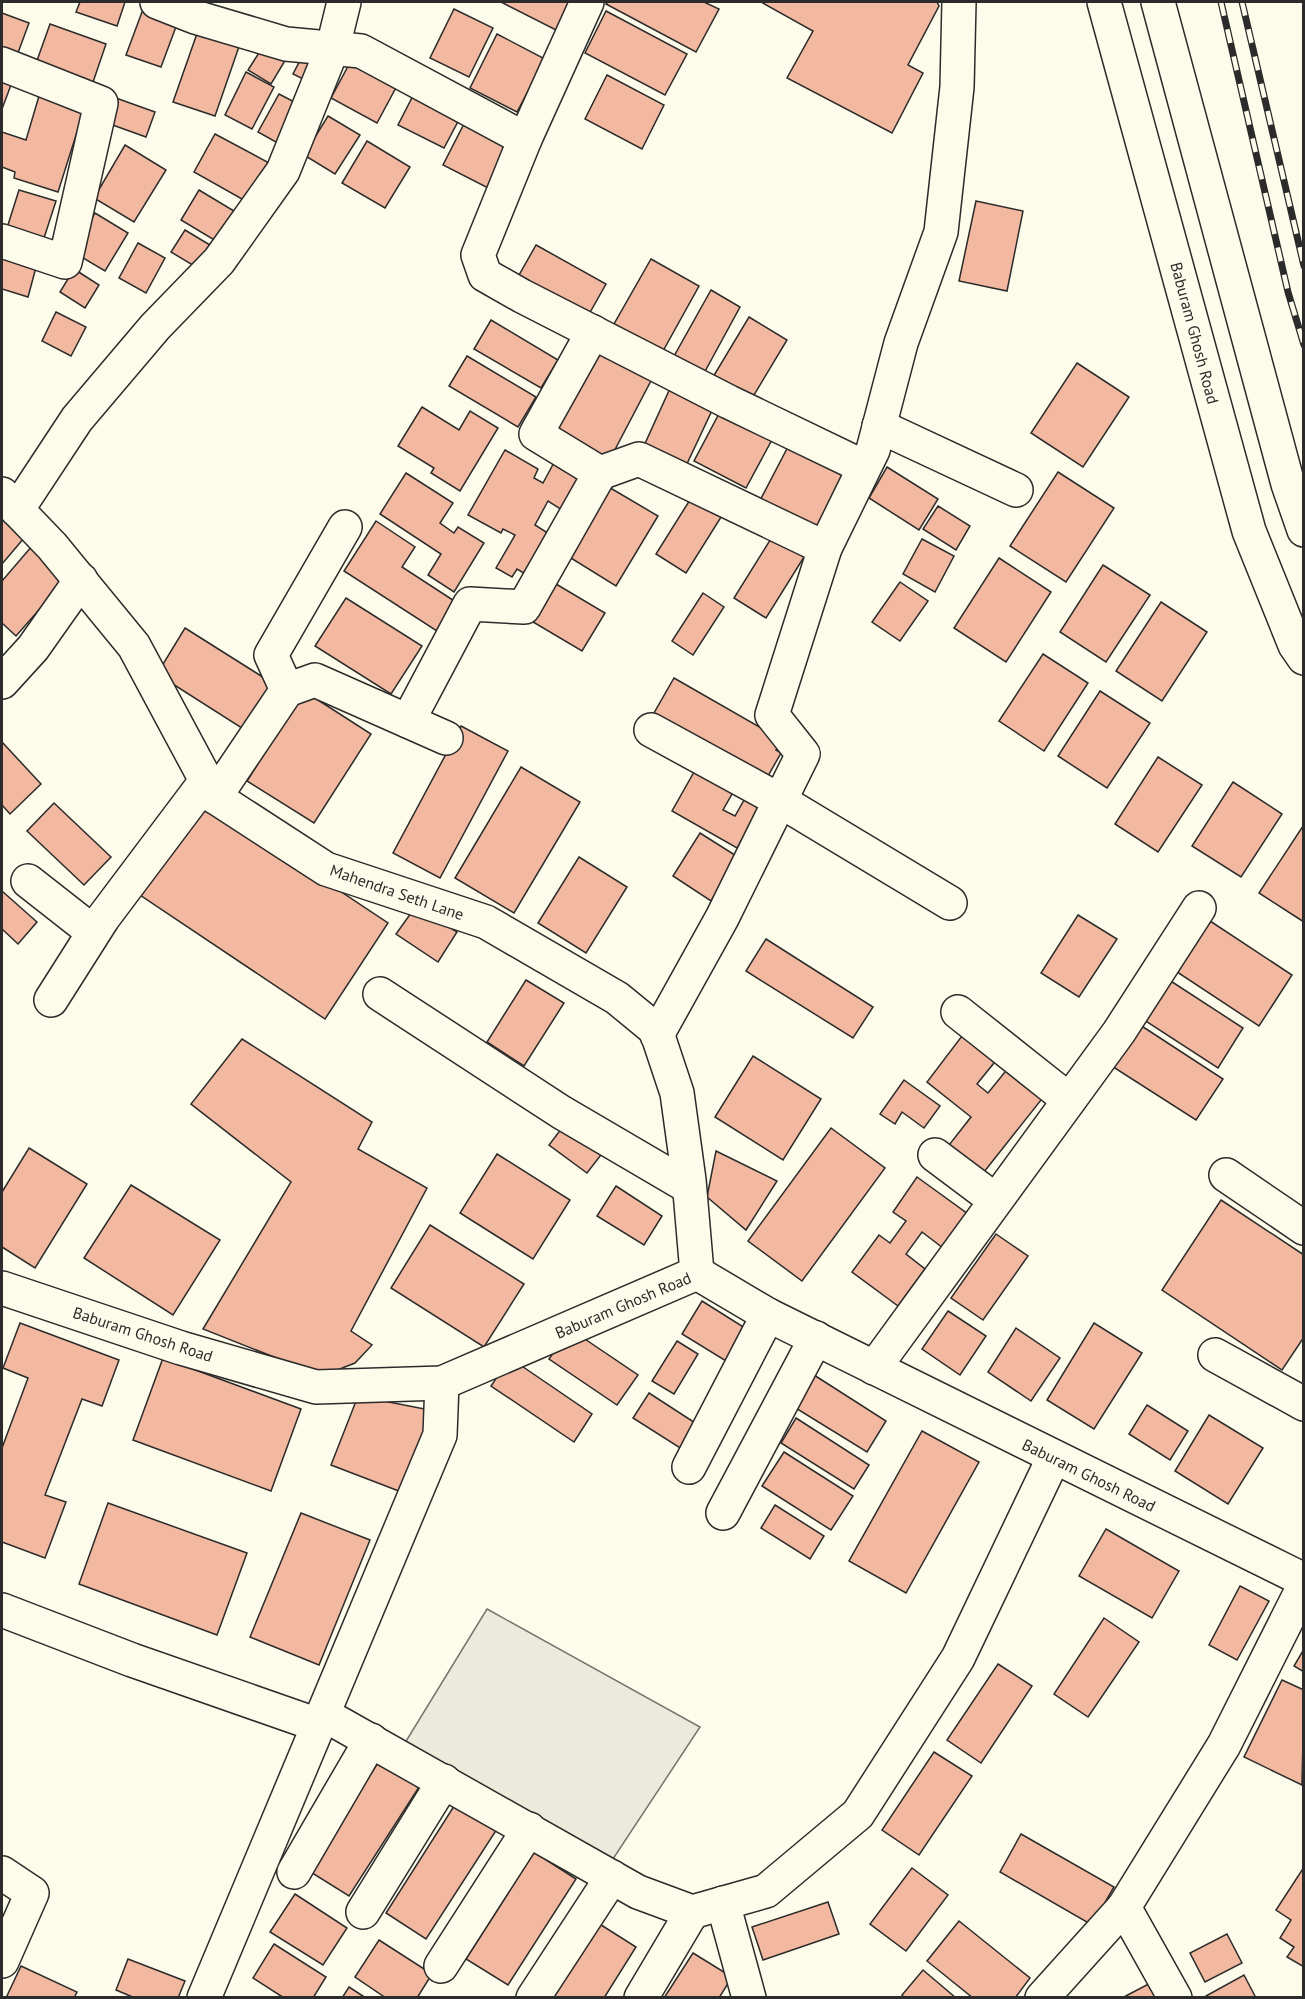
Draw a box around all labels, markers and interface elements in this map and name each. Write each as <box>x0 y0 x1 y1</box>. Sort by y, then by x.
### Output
street label: Baburam Ghosh Road <box>1166 260 1224 406</box>
street label: Mahendra Seth Lane <box>327 860 467 924</box>
street label: Baburam Ghosh Road <box>552 1267 694 1343</box>
street label: Baburam Ghosh Road <box>71 1302 215 1366</box>
street label: Baburam Ghosh Road <box>1019 1434 1159 1516</box>

